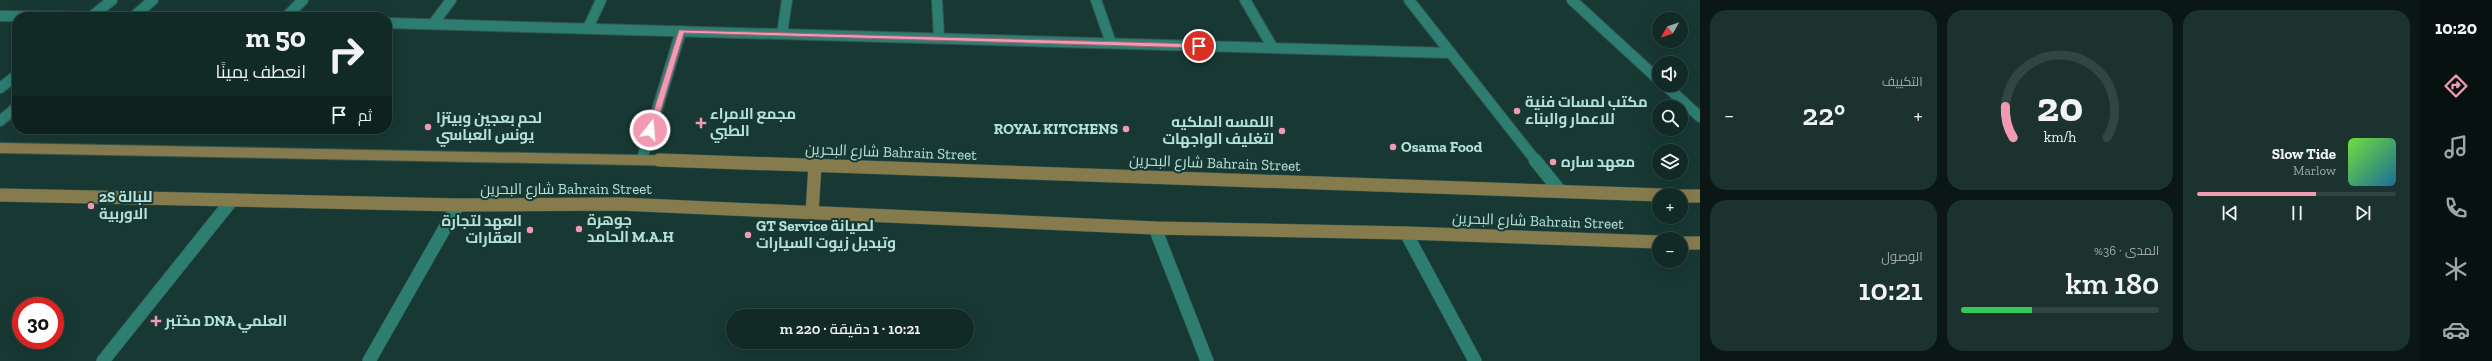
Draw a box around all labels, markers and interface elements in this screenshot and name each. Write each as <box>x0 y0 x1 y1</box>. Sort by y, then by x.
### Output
north arrow <box>1652 12 1688 48</box>
map controls <box>1652 12 1688 268</box>
text: 10:20 <box>2435 17 2477 39</box>
text: 50 m <box>245 21 306 54</box>
icon: right <box>320 28 372 80</box>
pin <box>1182 29 1216 63</box>
icon: arrive <box>1188 35 1210 57</box>
button: sound <box>1652 56 1688 92</box>
text: انعطف يمينًا <box>215 61 306 83</box>
icon: directions <box>2442 72 2470 100</box>
text: التكييف <box>1882 74 1923 89</box>
text: 20 <box>2037 82 2083 132</box>
place label: مكتب لمسات فنية للاعمار والبناء <box>1525 93 1648 128</box>
text: 22° <box>1802 97 1845 133</box>
button: search <box>1652 100 1688 136</box>
text: − <box>1724 102 1734 129</box>
text: + <box>1913 102 1923 129</box>
icon: arrive <box>328 104 350 126</box>
place label: مجمع الامراء الطبي <box>710 105 796 143</box>
marker: مكتب لمسات فنية للاعمار والبناء <box>1512 106 1522 116</box>
text: ثم <box>358 107 372 125</box>
place label: لحم بعجين وبيتزا يونس العباسي <box>436 109 542 147</box>
position arrow <box>629 109 671 151</box>
place label: اللمسه الملكيه لتغليف الواجهات <box>1162 113 1274 148</box>
marker: مجمع الامراء الطبي <box>695 117 707 129</box>
place label: ROYAL KITCHENS <box>994 120 1118 138</box>
marker: لحم بعجين وبيتزا يونس العباسي <box>423 122 433 132</box>
marker: ROYAL KITCHENS <box>1121 124 1131 134</box>
marker: اللمسه الملكيه لتغليف الواجهات <box>1277 126 1287 136</box>
text: km/h <box>2044 129 2076 146</box>
icon: music <box>2442 133 2470 161</box>
place label: Osama Food <box>1401 138 1483 156</box>
street label: شارع البحرين Bahrain Street <box>805 140 978 166</box>
marker: Osama Food <box>1388 142 1398 152</box>
button: layers <box>1652 144 1688 180</box>
text: Slow Tide <box>2272 145 2336 163</box>
street label: شارع البحرين Bahrain Street <box>1129 151 1302 177</box>
place label: معهد ساره <box>1561 153 1635 171</box>
marker: معهد ساره <box>1548 157 1558 167</box>
text: Marlow <box>2293 163 2336 178</box>
street label: شارع البحرين Bahrain Street <box>480 180 652 200</box>
place label: 2S للبالة الاوربية <box>99 188 153 223</box>
button: + <box>1652 188 1688 224</box>
icon: phone <box>2442 194 2470 222</box>
marker: 2S للبالة الاوربية <box>86 201 96 211</box>
icon: previous <box>2219 202 2241 224</box>
icon: pause <box>2286 202 2308 224</box>
icon: next <box>2352 202 2374 224</box>
street label: شارع البحرين Bahrain Street <box>1452 209 1625 235</box>
place label: جوهرة الحامد M.A.H <box>587 211 674 246</box>
place label: العهد لتجارة العقارات <box>441 212 522 247</box>
place label: GT Service لصيانة وتبديل زيوت السيارات <box>756 217 896 252</box>
marker: جوهرة الحامد M.A.H <box>574 224 584 234</box>
marker: العهد لتجارة العقارات <box>525 225 535 235</box>
marker: GT Service لصيانة وتبديل زيوت السيارات <box>743 230 753 240</box>
button: − <box>1652 232 1688 268</box>
text: المدى · 36% <box>2094 243 2159 258</box>
text: الوصول <box>1881 249 1923 264</box>
icon: climate <box>2442 255 2470 283</box>
text: 180 km <box>2066 266 2159 302</box>
text: 10:21 <box>1859 272 1923 308</box>
speed limit sign: 30 <box>12 297 64 349</box>
place label: مختبر DNA العلمي <box>164 312 287 333</box>
marker: مختبر DNA العلمي <box>150 315 162 327</box>
icon: car <box>2442 316 2470 344</box>
text: 10:21 · 1 دقيقة · 220 m <box>780 320 920 338</box>

